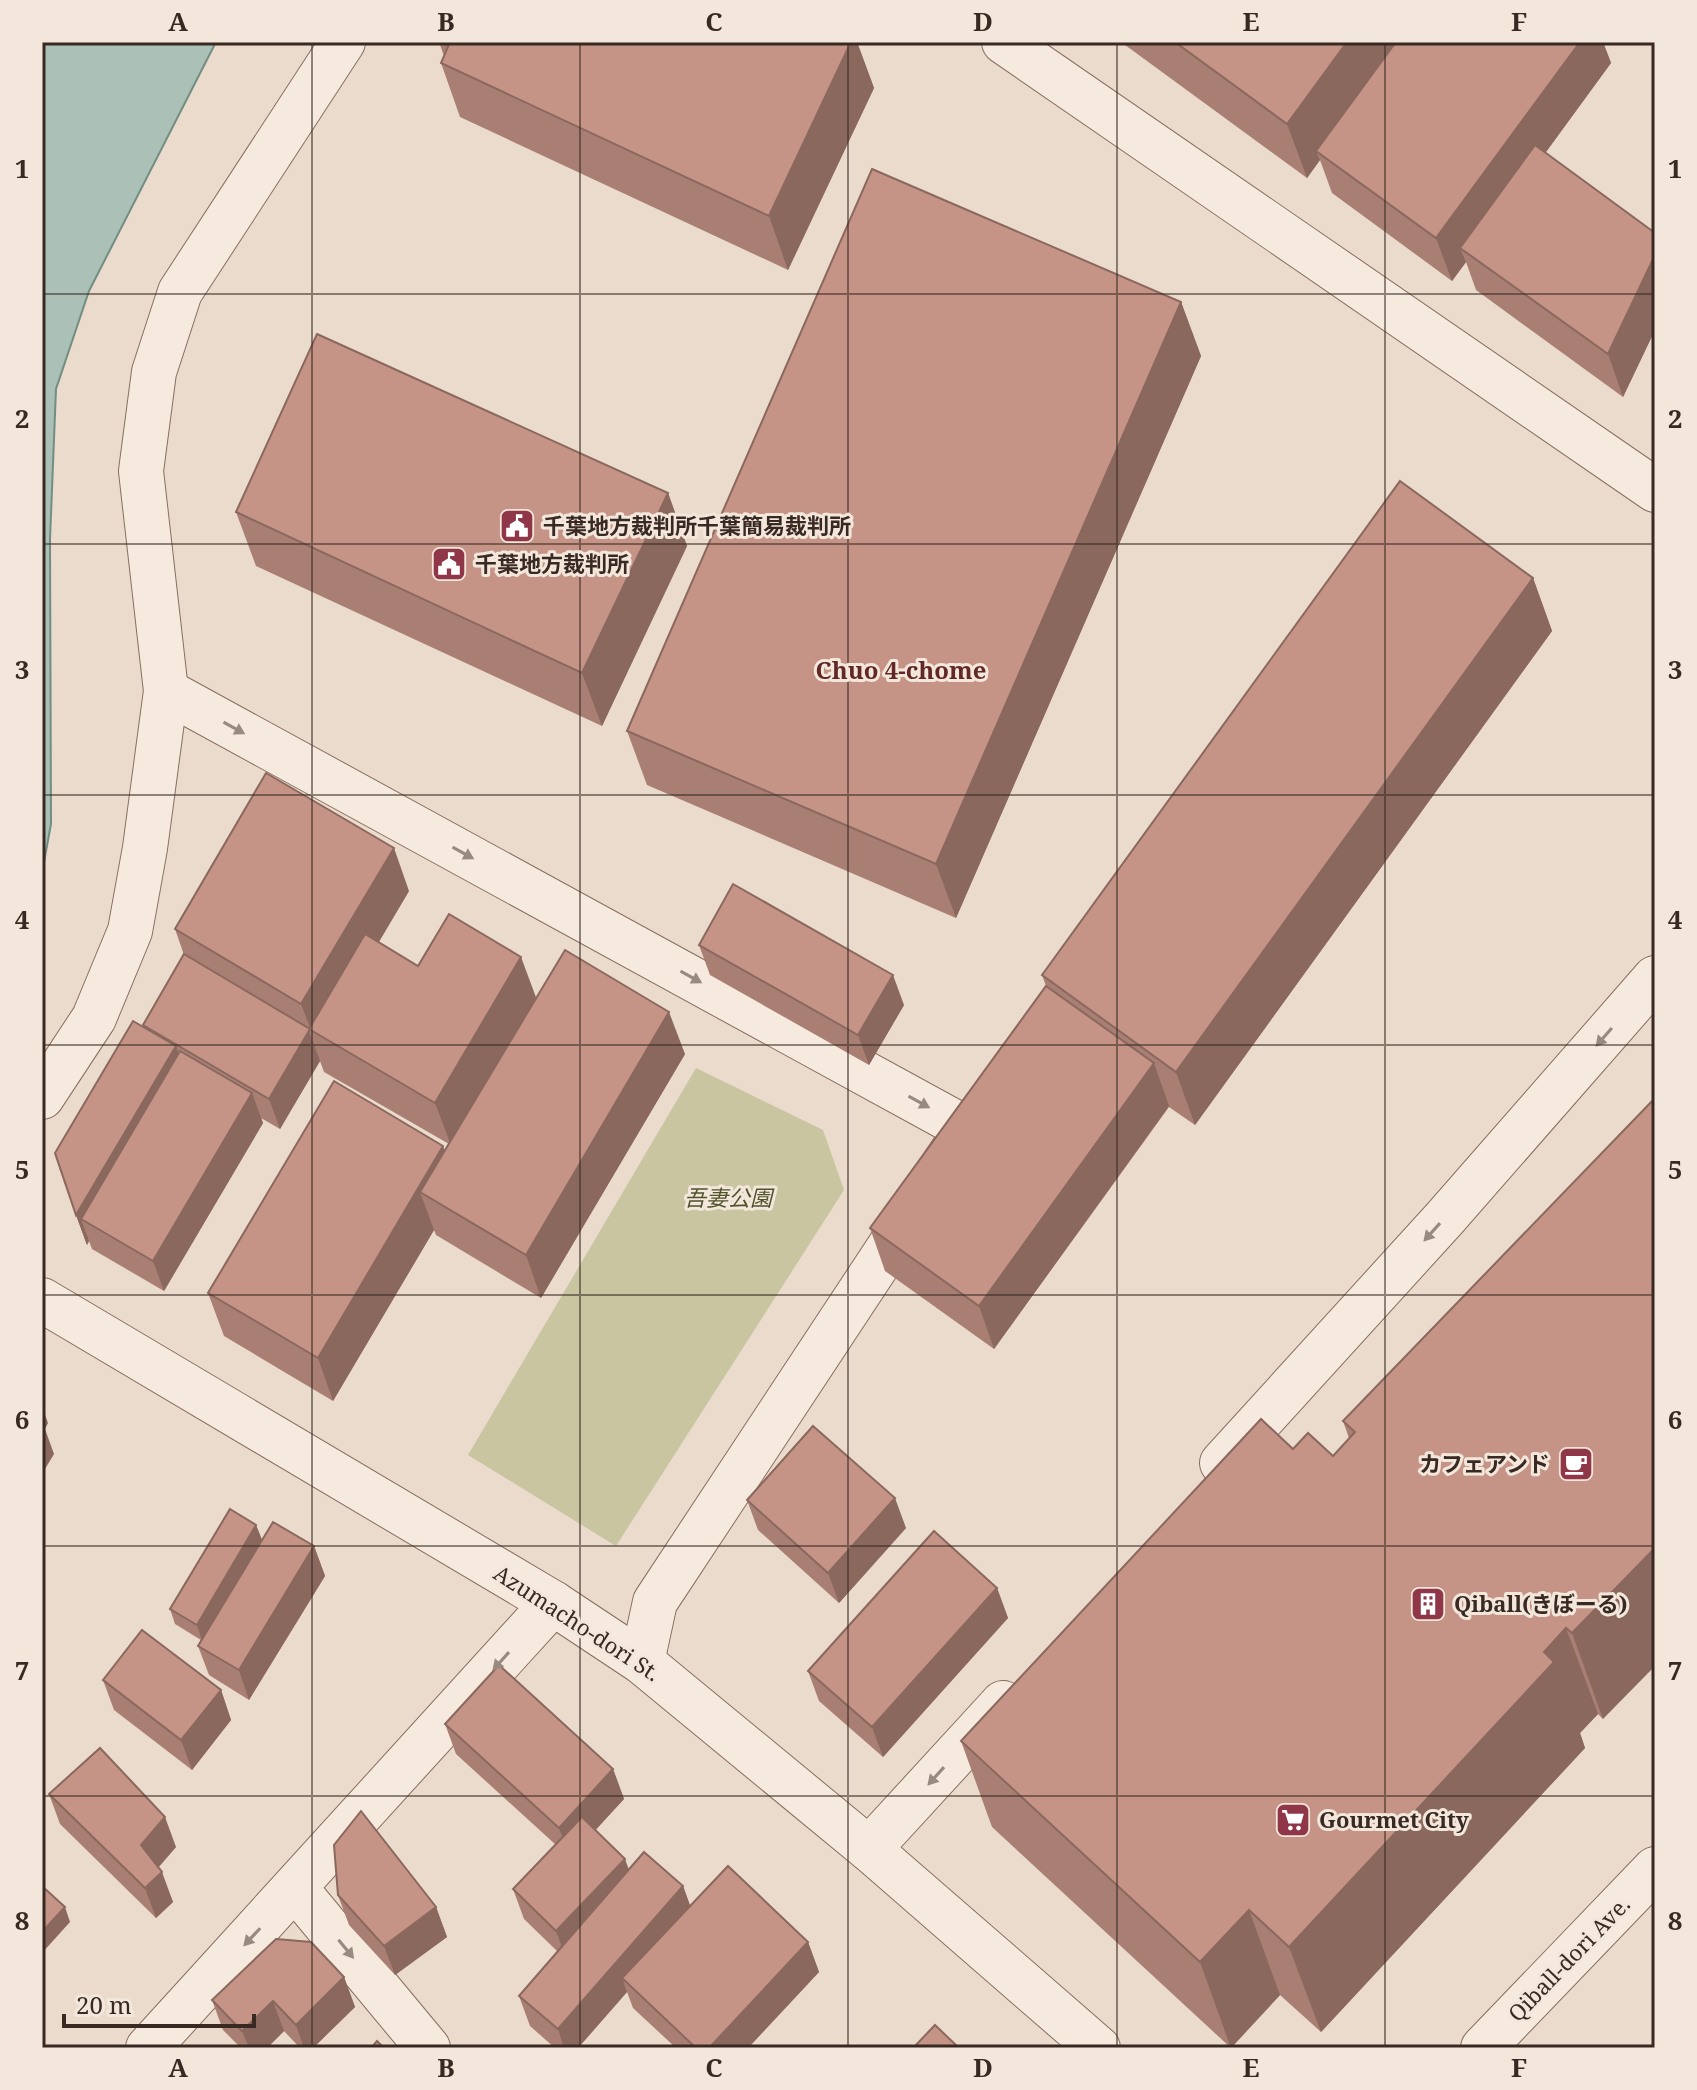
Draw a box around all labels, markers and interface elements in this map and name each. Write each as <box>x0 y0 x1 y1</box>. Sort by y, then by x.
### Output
text: A <box>168 3 188 39</box>
text: B <box>437 3 455 39</box>
text: C <box>705 3 723 39</box>
text: D <box>973 3 993 39</box>
text: E <box>1243 3 1260 39</box>
text: F <box>1511 3 1527 39</box>
text: 1 <box>15 150 29 186</box>
text: 1 <box>1668 150 1682 186</box>
text: 2 <box>15 400 29 436</box>
text: 2 <box>1668 400 1682 436</box>
public building icon: 千葉地方裁判所千葉簡易裁判所 <box>498 507 536 545</box>
place label: 千葉地方裁判所千葉簡易裁判所 <box>543 510 851 540</box>
public building icon: 千葉地方裁判所 <box>430 545 468 583</box>
place label: 千葉地方裁判所 <box>475 548 629 578</box>
text: 3 <box>15 651 29 687</box>
text: 3 <box>1668 651 1682 687</box>
district label: Chuo 4-chome <box>816 653 986 686</box>
one-way arrow <box>223 722 246 735</box>
one-way arrow <box>451 846 474 860</box>
text: 4 <box>15 901 30 937</box>
text: 4 <box>1668 901 1683 937</box>
one-way arrow <box>680 970 702 984</box>
one-way arrow <box>1595 1027 1613 1046</box>
one-way arrow <box>908 1095 930 1109</box>
text: 5 <box>15 1151 29 1187</box>
text: 5 <box>1668 1151 1682 1187</box>
park label: 吾妻公園 <box>684 1182 775 1212</box>
one-way arrow <box>1424 1222 1441 1242</box>
text: 6 <box>15 1401 29 1437</box>
text: 6 <box>1668 1401 1682 1437</box>
cafe icon: カフェアンド <box>1557 1445 1595 1483</box>
place label: カフェアンド <box>1419 1448 1550 1478</box>
street label: Azumacho-dori St. <box>489 1557 667 1687</box>
building icon: Qiball(きぼーる) <box>1409 1585 1447 1623</box>
place label: Qiball(きぼーる) <box>1454 1588 1628 1618</box>
one-way arrow <box>493 1650 510 1670</box>
text: 7 <box>15 1652 29 1688</box>
text: 7 <box>1668 1652 1682 1688</box>
one-way arrow <box>928 1767 946 1786</box>
supermarket icon: Gourmet City <box>1274 1801 1312 1839</box>
place label: Gourmet City <box>1319 1804 1469 1834</box>
street label: Qiball-dori Ave. <box>1501 1889 1636 2027</box>
text: 8 <box>15 1902 29 1938</box>
text: 8 <box>1668 1902 1682 1938</box>
one-way arrow <box>243 1927 261 1946</box>
one-way arrow <box>337 1939 354 1959</box>
scale bar <box>64 1978 254 2028</box>
text: 20 m <box>76 1988 132 2021</box>
text: A <box>168 2049 188 2085</box>
text: B <box>437 2049 455 2085</box>
text: C <box>705 2049 723 2085</box>
text: D <box>973 2049 993 2085</box>
text: E <box>1243 2049 1260 2085</box>
text: F <box>1511 2049 1527 2085</box>

